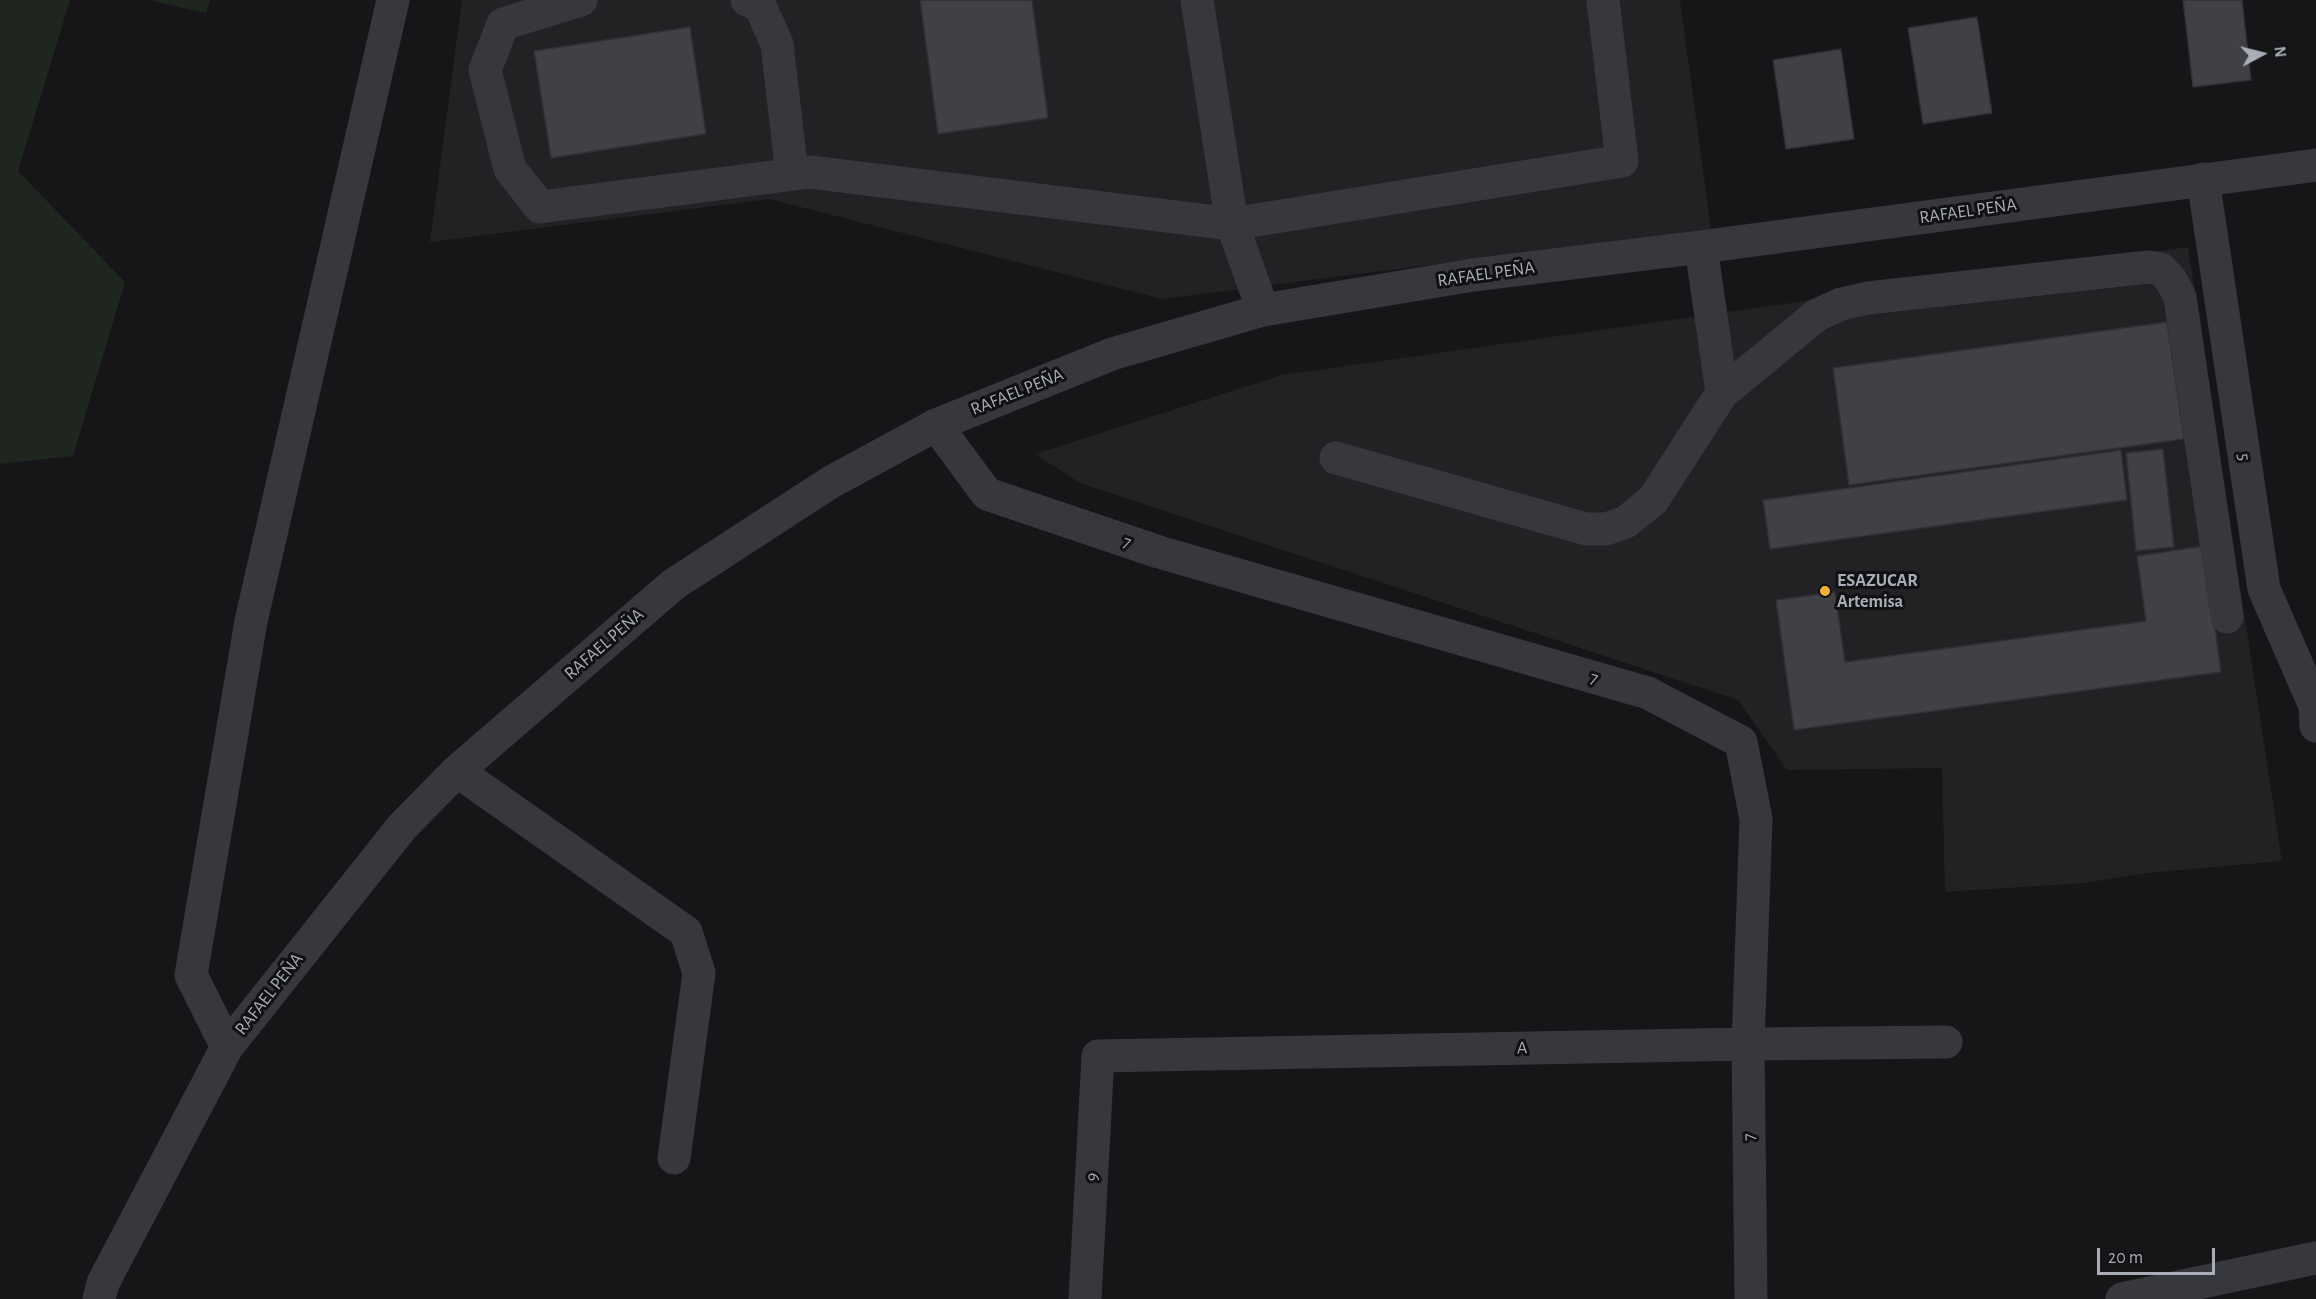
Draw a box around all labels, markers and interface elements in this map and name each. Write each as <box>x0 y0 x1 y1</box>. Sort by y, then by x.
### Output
north arrow <box>2232 24 2292 84</box>
text: N <box>2271 45 2288 58</box>
street label: RAFAEL PEÑA <box>1918 193 2018 229</box>
street label: RAFAEL PEÑA <box>1436 256 1536 292</box>
street label: RAFAEL PEÑA <box>968 364 1066 420</box>
street label: 5 <box>2233 452 2255 462</box>
street label: 7 <box>1120 531 1134 553</box>
place label: ESAZUCAR Artemisa <box>1837 570 1918 612</box>
marker: ESAZUCAR Artemisa <box>1818 584 1832 598</box>
street label: RAFAEL PEÑA <box>560 604 648 684</box>
street label: 7 <box>1587 667 1601 689</box>
street label: RAFAEL PEÑA <box>230 949 308 1039</box>
street label: A <box>1517 1037 1527 1059</box>
street label: 7 <box>1738 1133 1760 1141</box>
street label: 9 <box>1081 1172 1103 1182</box>
scale bar <box>2100 1236 2218 1274</box>
text: 20 m <box>2108 1249 2143 1267</box>

